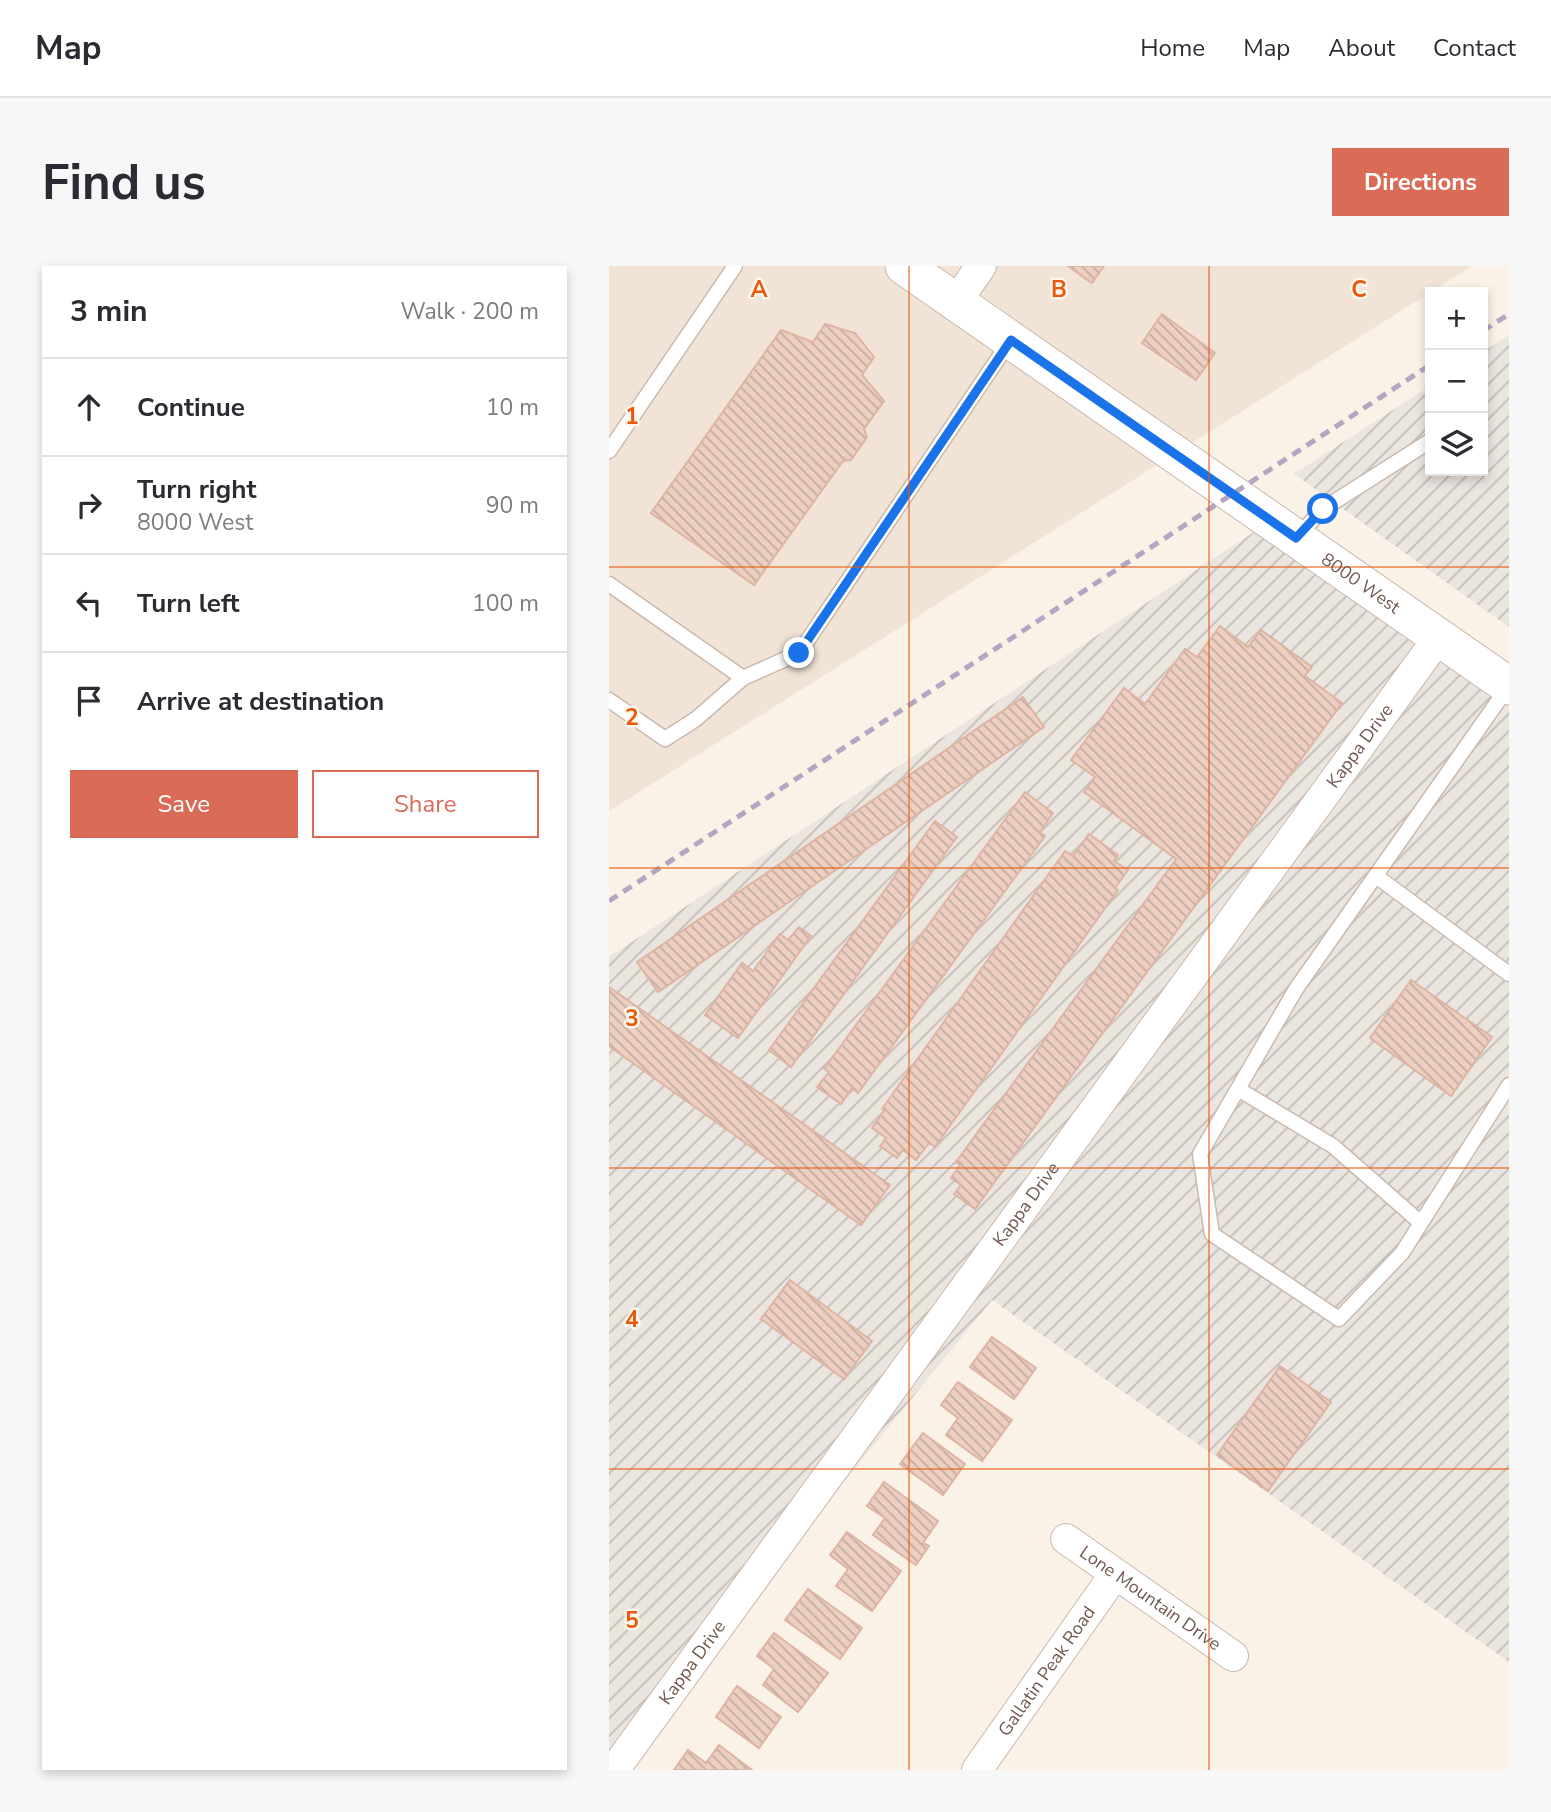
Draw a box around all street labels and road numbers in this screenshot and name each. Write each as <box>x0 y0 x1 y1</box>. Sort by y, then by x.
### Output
street label: 8000 West <box>1316 547 1406 619</box>
street label: Kappa Drive <box>1321 699 1399 793</box>
street label: Kappa Drive <box>987 1157 1065 1251</box>
street label: Lone Mountain Drive <box>1075 1540 1226 1656</box>
street label: Gallatin Peak Road <box>993 1601 1101 1741</box>
street label: Kappa Drive <box>654 1616 731 1709</box>

